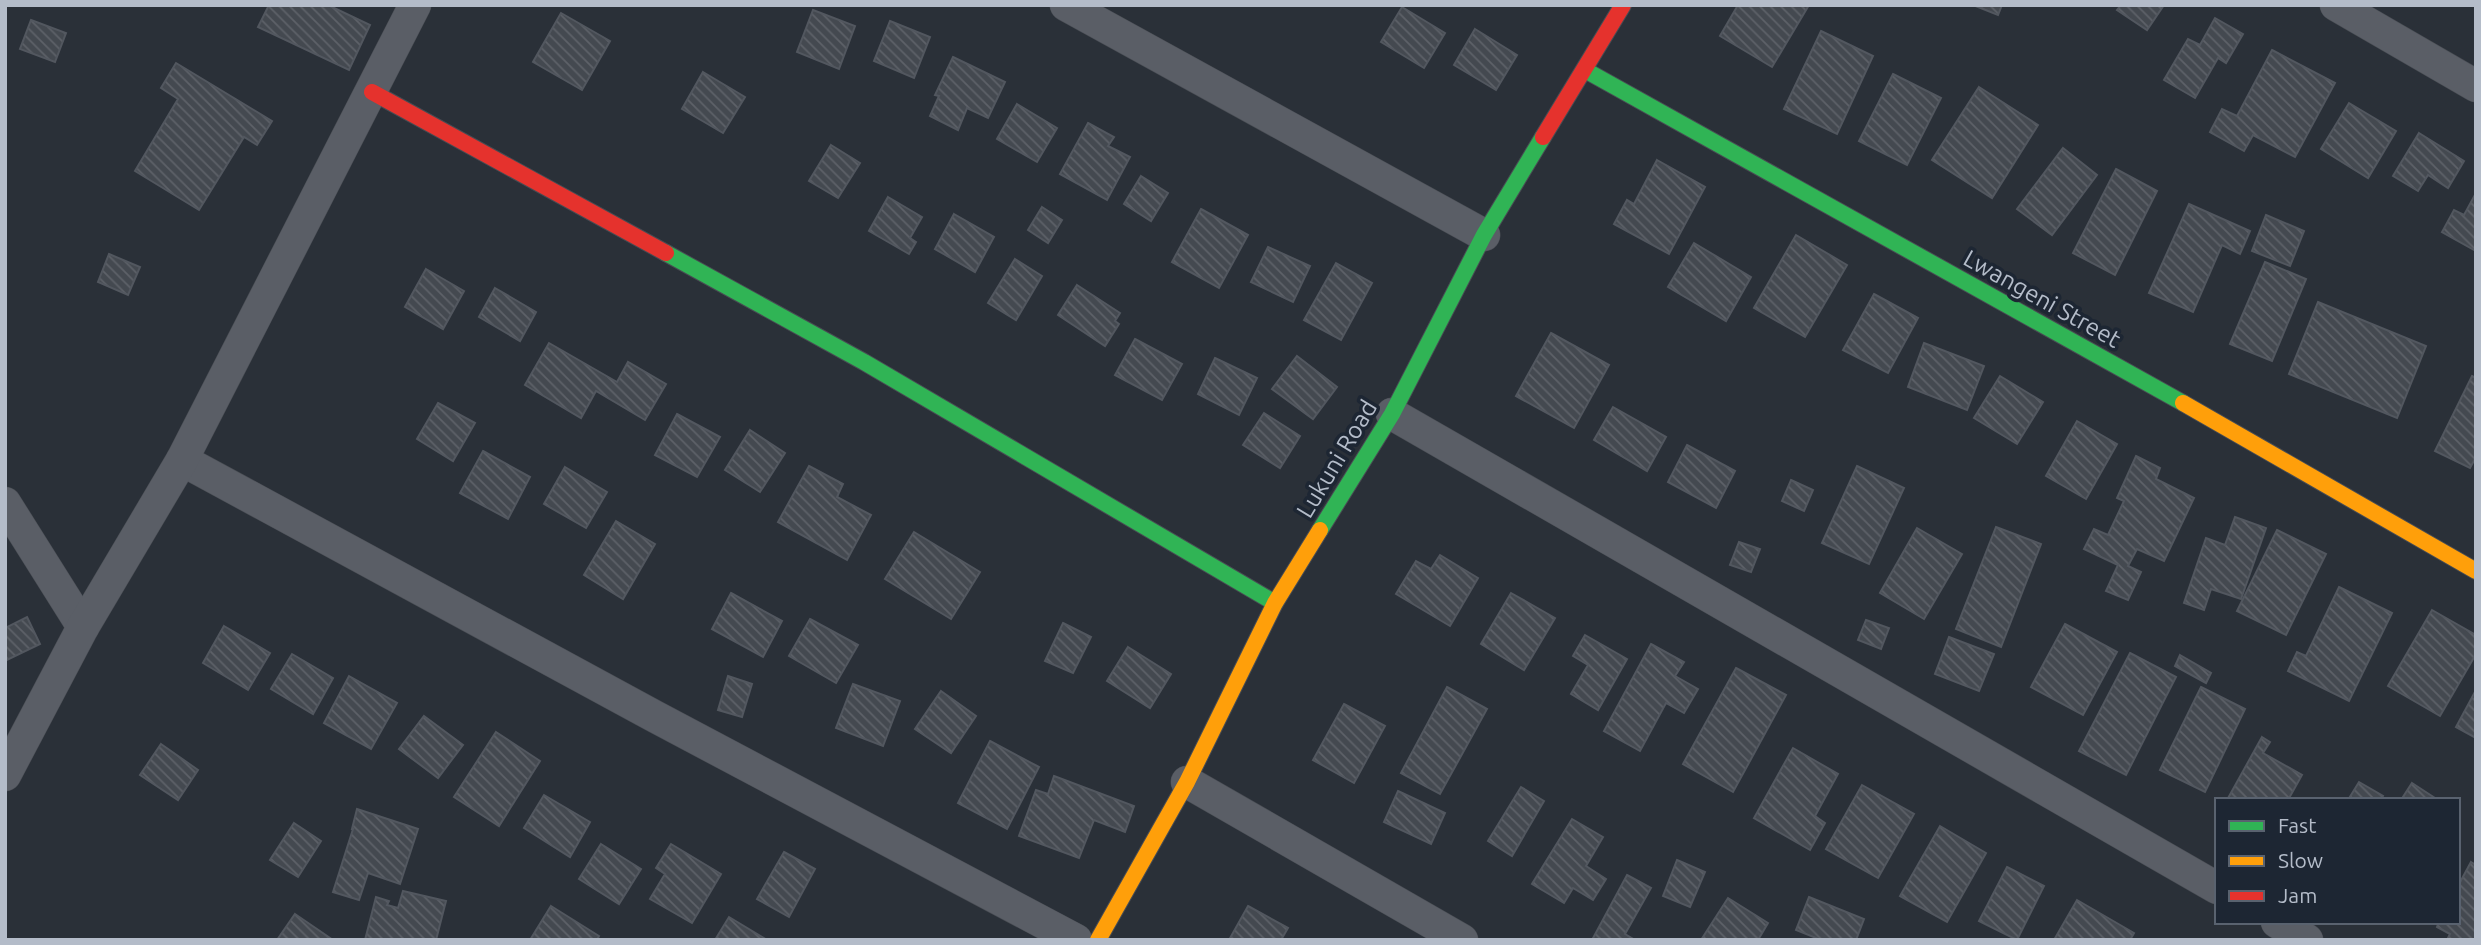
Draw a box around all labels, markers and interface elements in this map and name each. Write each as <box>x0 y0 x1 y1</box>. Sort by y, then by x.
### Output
street label: Lwangeni Street <box>1959 244 2126 353</box>
street label: Lukuni Road <box>1291 395 1382 522</box>
legend <box>2215 798 2460 924</box>
text: Fast <box>2278 813 2316 837</box>
text: Slow <box>2278 848 2323 872</box>
text: Jam <box>2278 883 2317 907</box>

